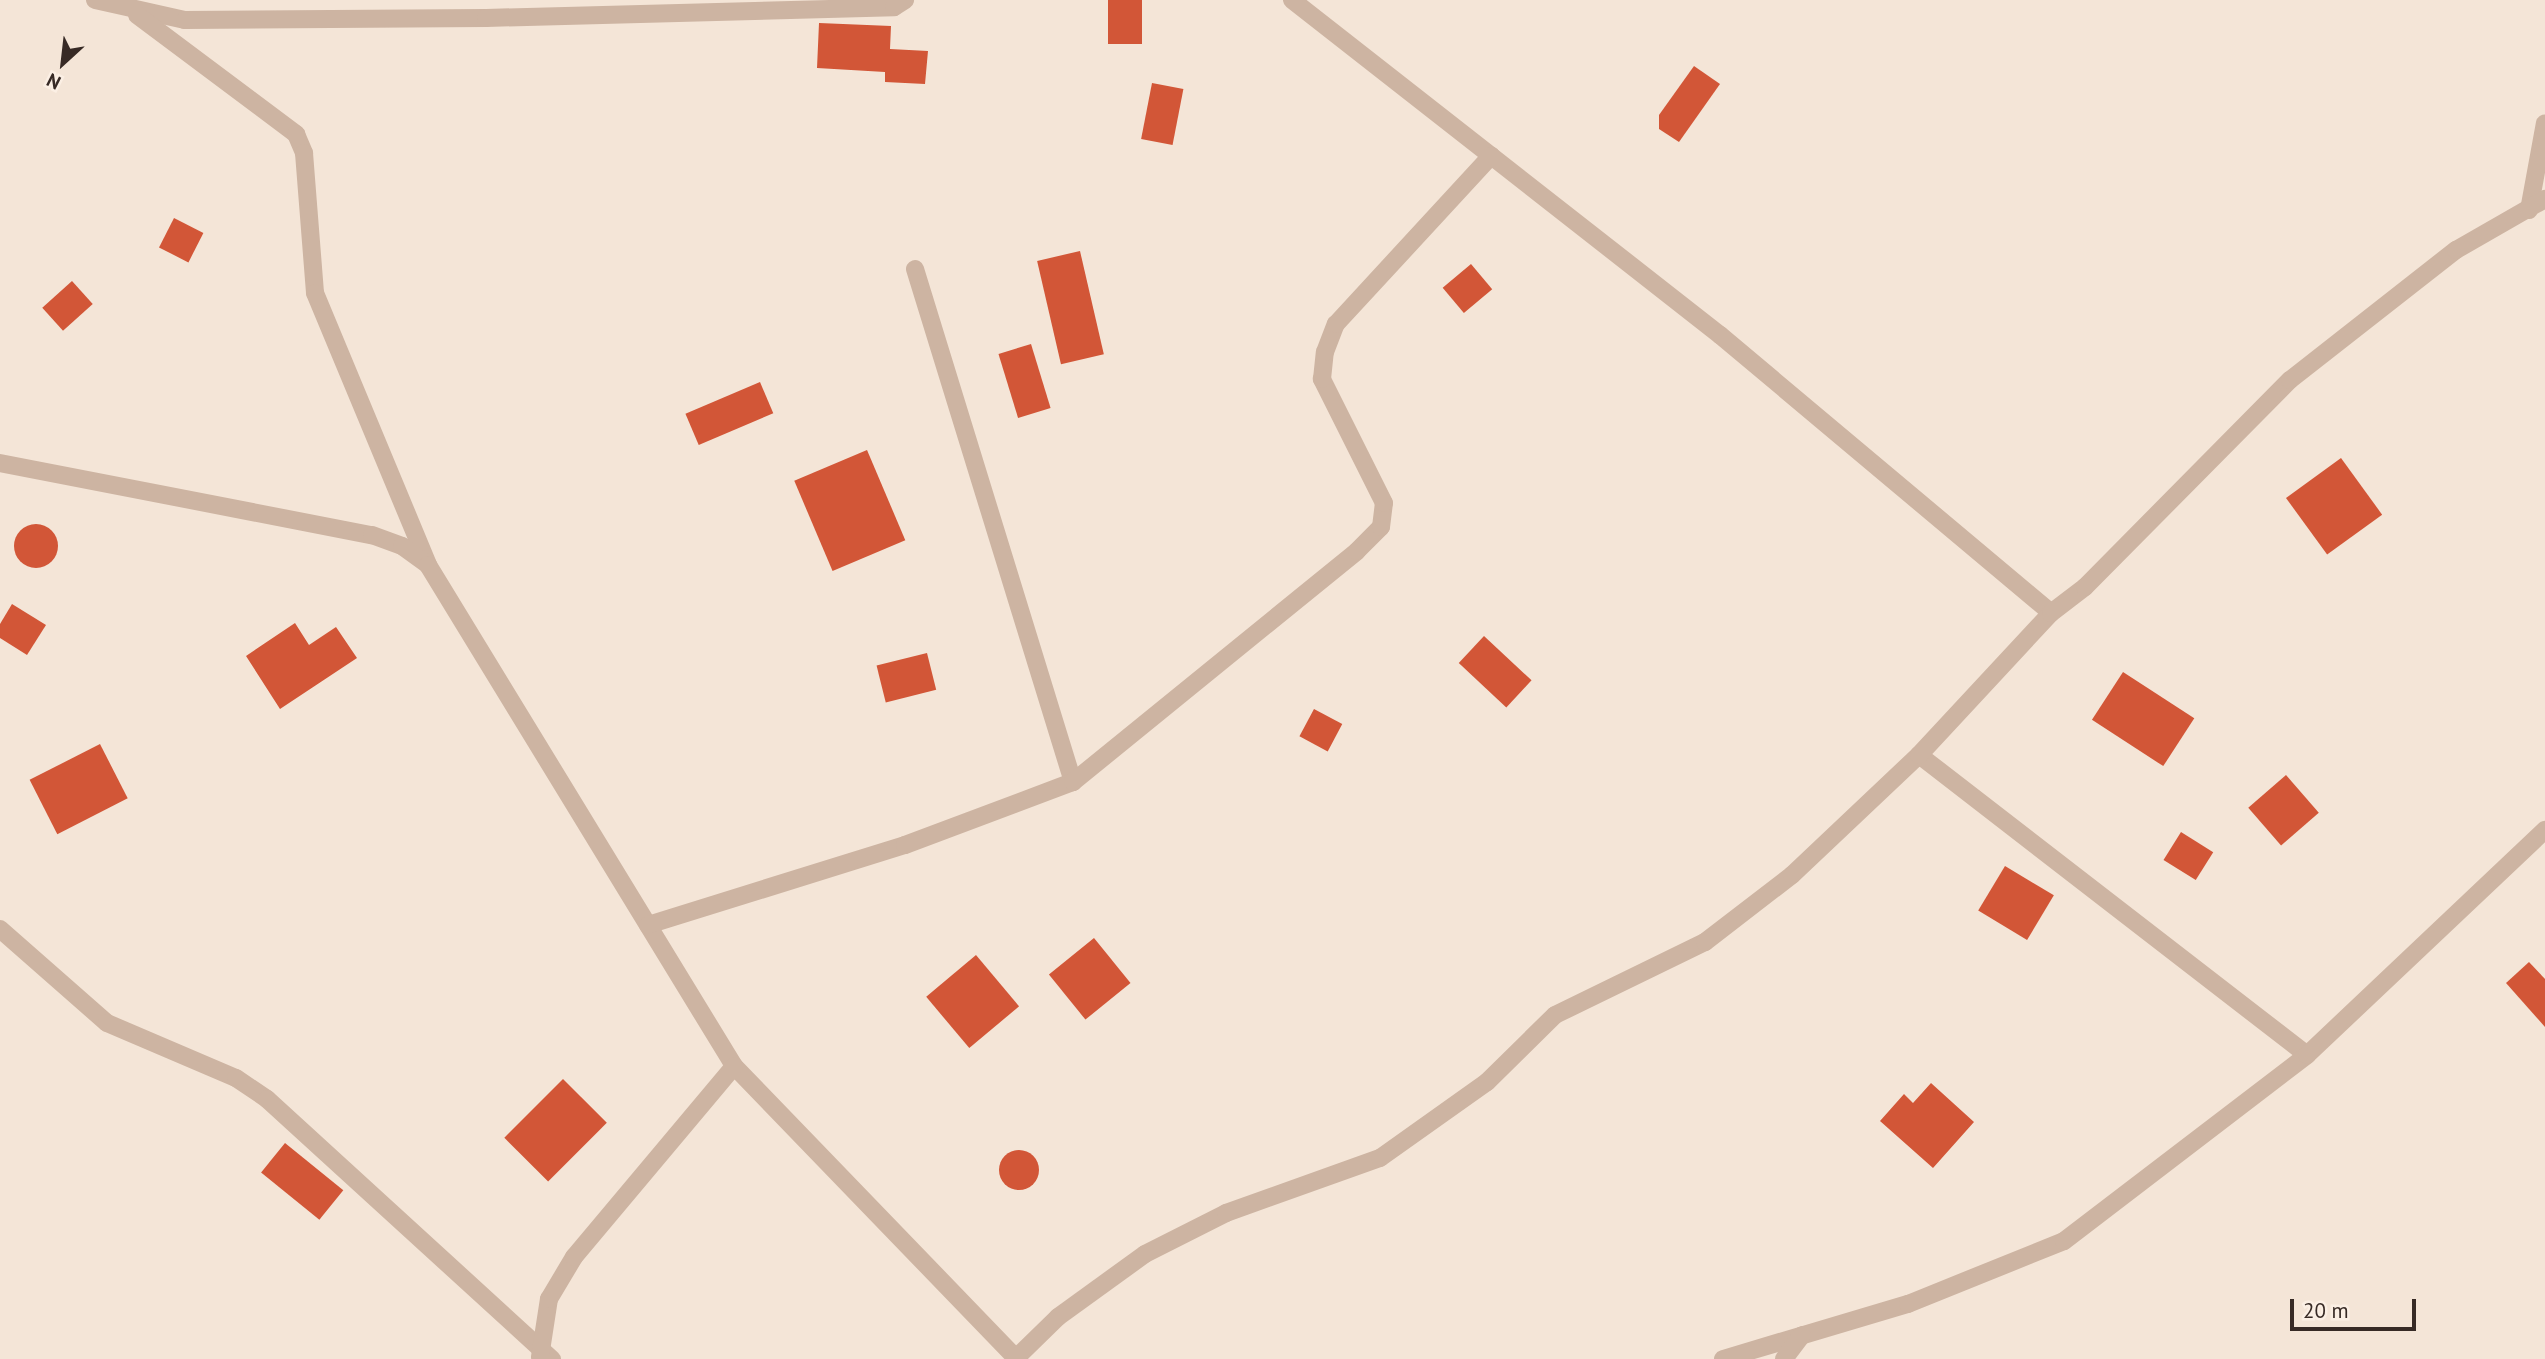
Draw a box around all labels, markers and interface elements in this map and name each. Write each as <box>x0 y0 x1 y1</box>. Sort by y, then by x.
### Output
north arrow <box>28 28 98 98</box>
text: N <box>42 68 64 95</box>
scale bar <box>2293 1286 2419 1330</box>
text: 20 m <box>2303 1297 2349 1324</box>

